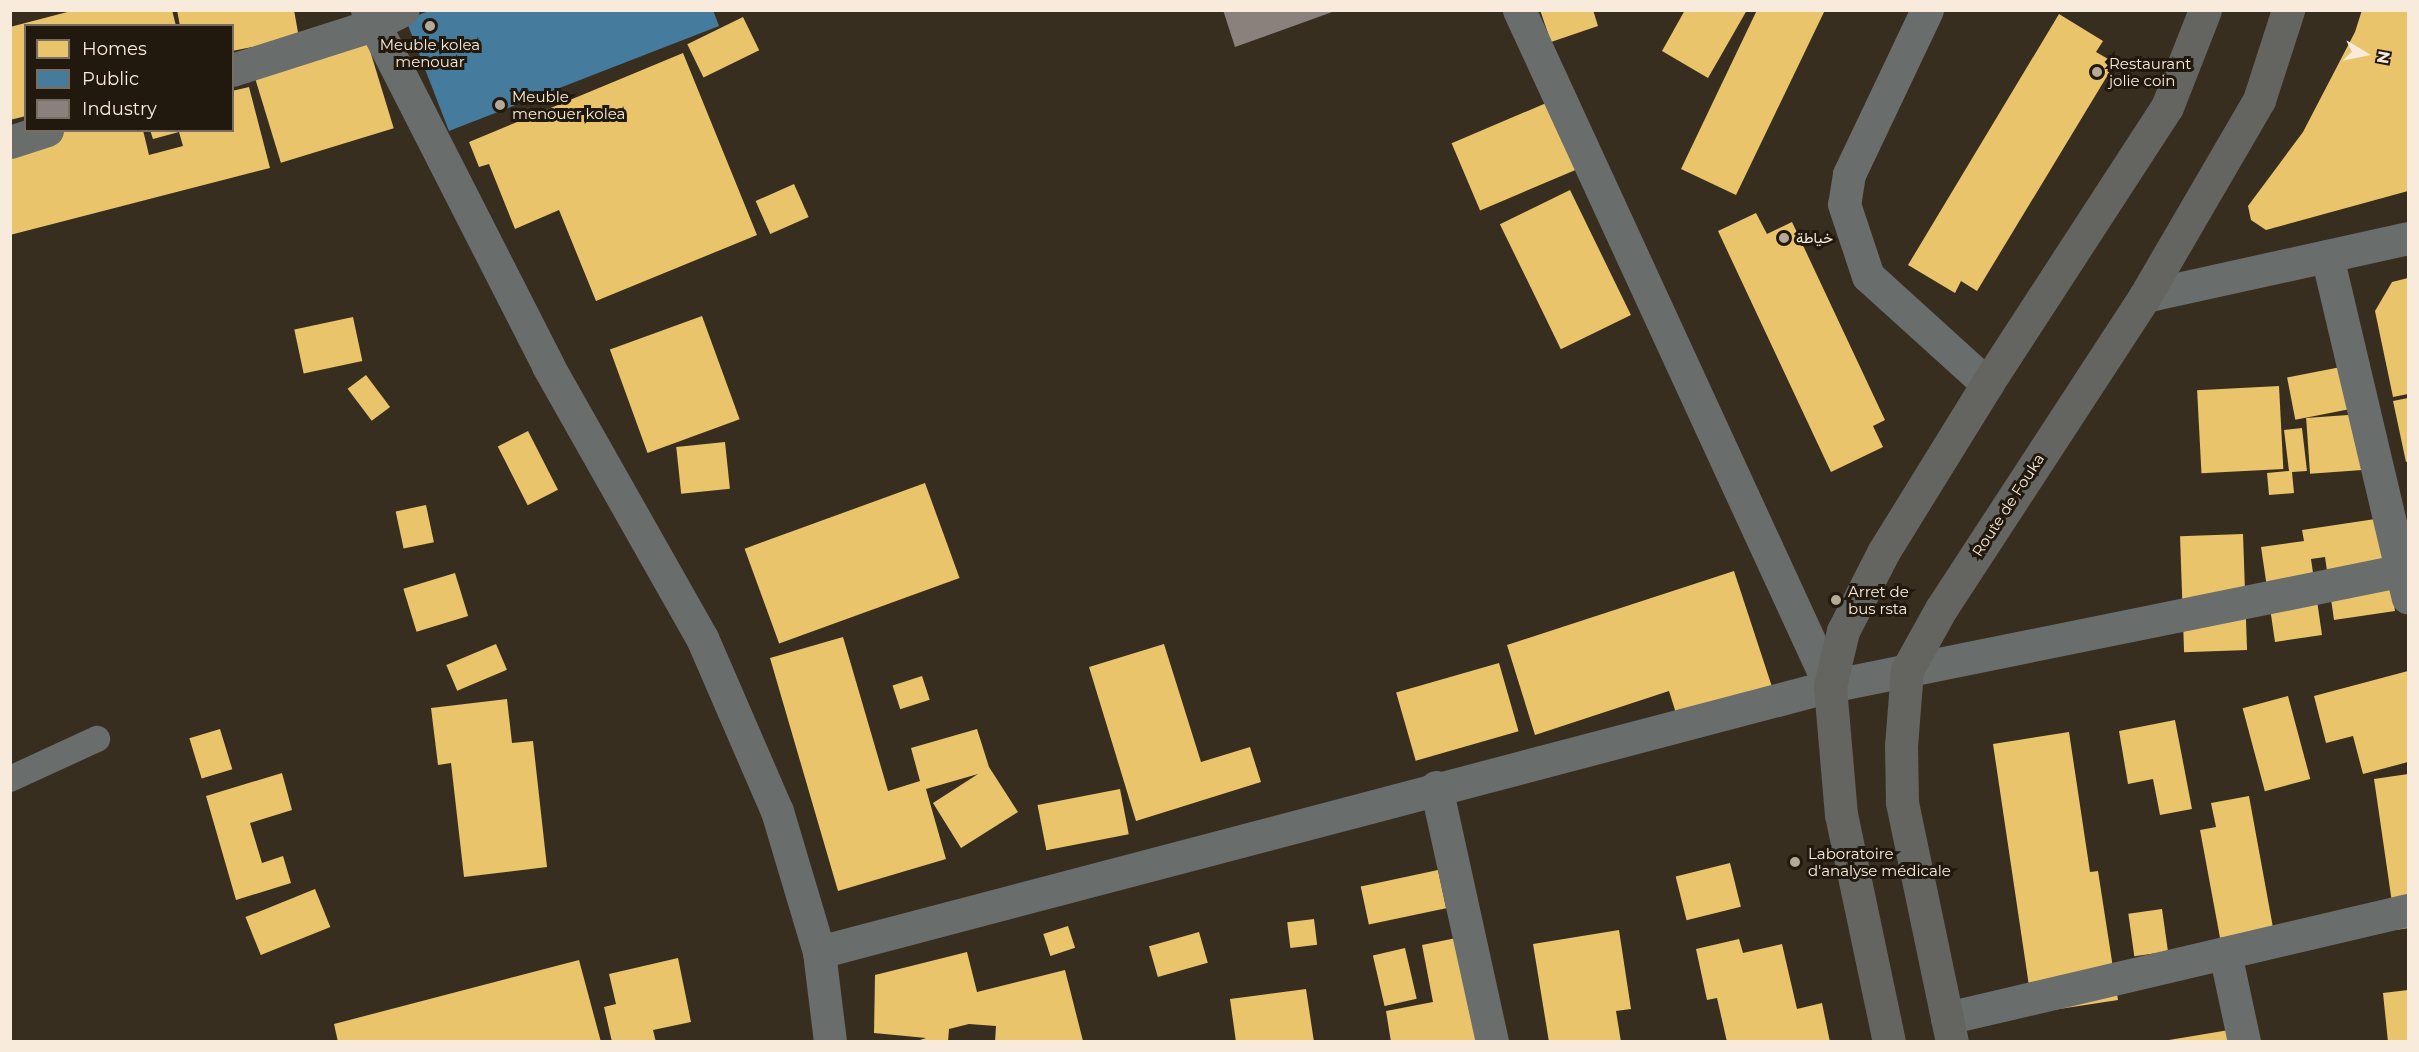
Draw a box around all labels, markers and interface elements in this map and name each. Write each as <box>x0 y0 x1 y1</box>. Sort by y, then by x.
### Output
marker: Meuble kolea menouar <box>423 19 437 33</box>
legend <box>24 24 234 132</box>
north arrow <box>2335 24 2395 84</box>
place label: Meuble kolea menouar <box>380 35 480 70</box>
text: Homes <box>82 38 147 60</box>
text: N <box>2373 49 2394 65</box>
place label: Restaurant jolie coin <box>2109 54 2191 89</box>
marker: Restaurant jolie coin <box>2090 65 2104 79</box>
text: Public <box>82 68 139 90</box>
place label: Meuble menouer kolea <box>512 87 625 122</box>
text: Industry <box>82 98 157 120</box>
marker: Meuble menouer kolea <box>493 98 507 112</box>
place label: خياطة <box>1796 229 1833 247</box>
marker: خياطة <box>1777 231 1791 245</box>
street label: Route de Fouka <box>1968 450 2048 560</box>
place label: Arret de bus rsta <box>1848 582 1909 617</box>
marker: Arret de bus rsta <box>1829 593 1843 607</box>
place label: Laboratoire d'analyse médicale <box>1808 844 1951 879</box>
marker: Laboratoire d'analyse médicale <box>1786 853 1804 871</box>

